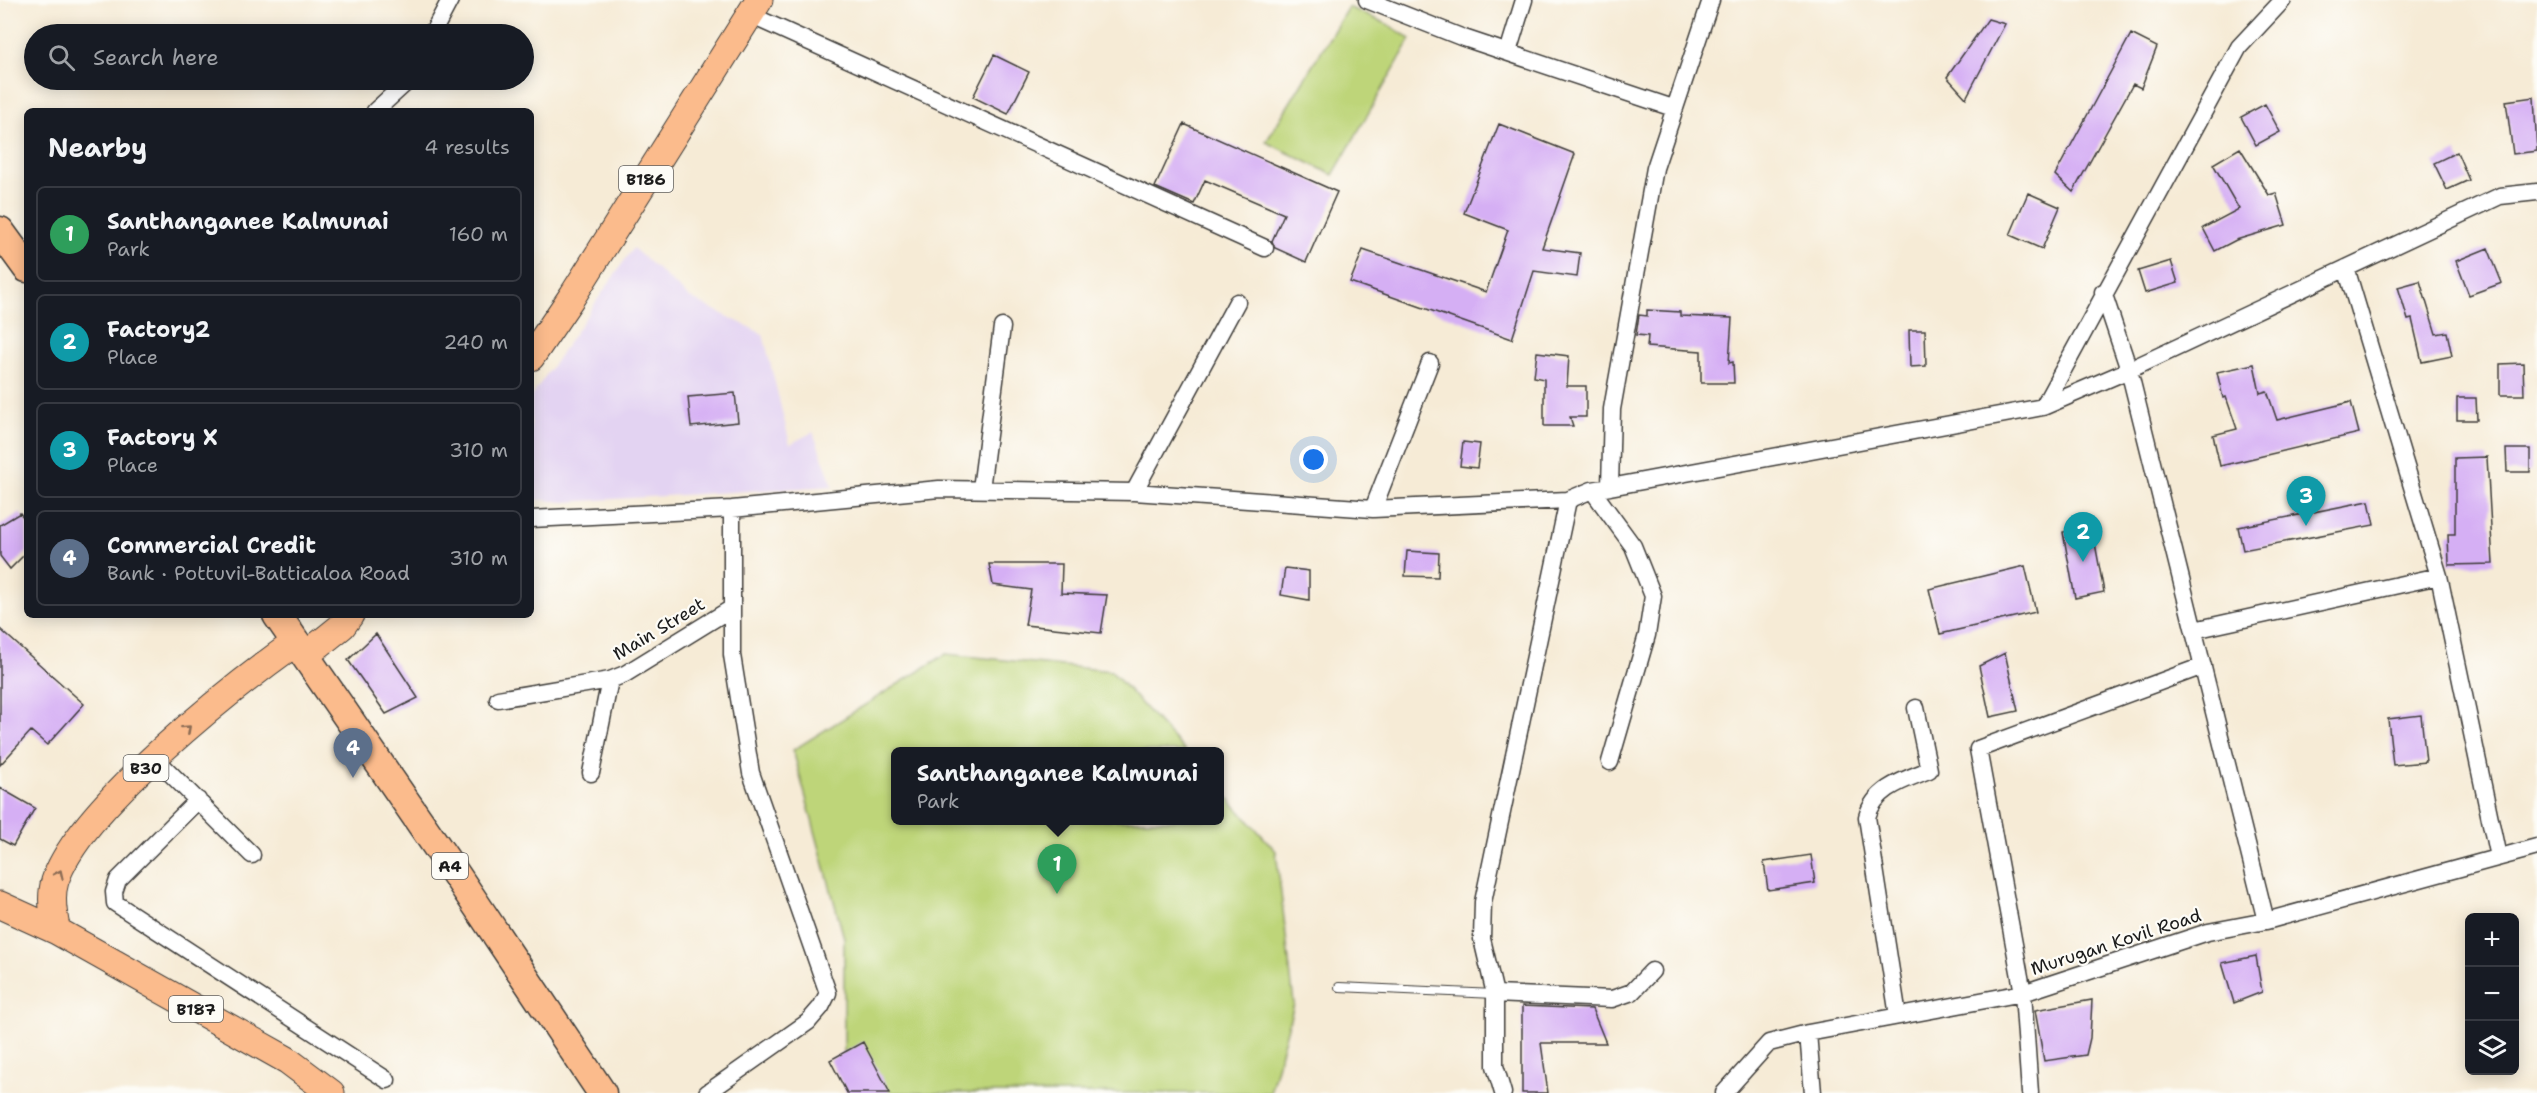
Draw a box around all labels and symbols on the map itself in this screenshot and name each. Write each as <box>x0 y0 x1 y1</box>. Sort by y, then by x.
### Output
road number: B186 <box>619 166 673 192</box>
your location <box>1299 445 1328 474</box>
pin: 3 <box>2286 476 2326 526</box>
pin: 2 <box>2064 512 2102 562</box>
street label: Main Street <box>609 592 710 666</box>
one-way arrow <box>181 725 191 736</box>
pin: 4 <box>334 728 372 778</box>
road number: B30 <box>124 755 168 781</box>
pin: 1 <box>1038 844 1076 894</box>
road number: A4 <box>432 853 468 879</box>
one-way arrow <box>52 870 64 881</box>
street label: Murugan Kovil Road <box>2028 903 2204 981</box>
road number: B187 <box>169 996 223 1022</box>

